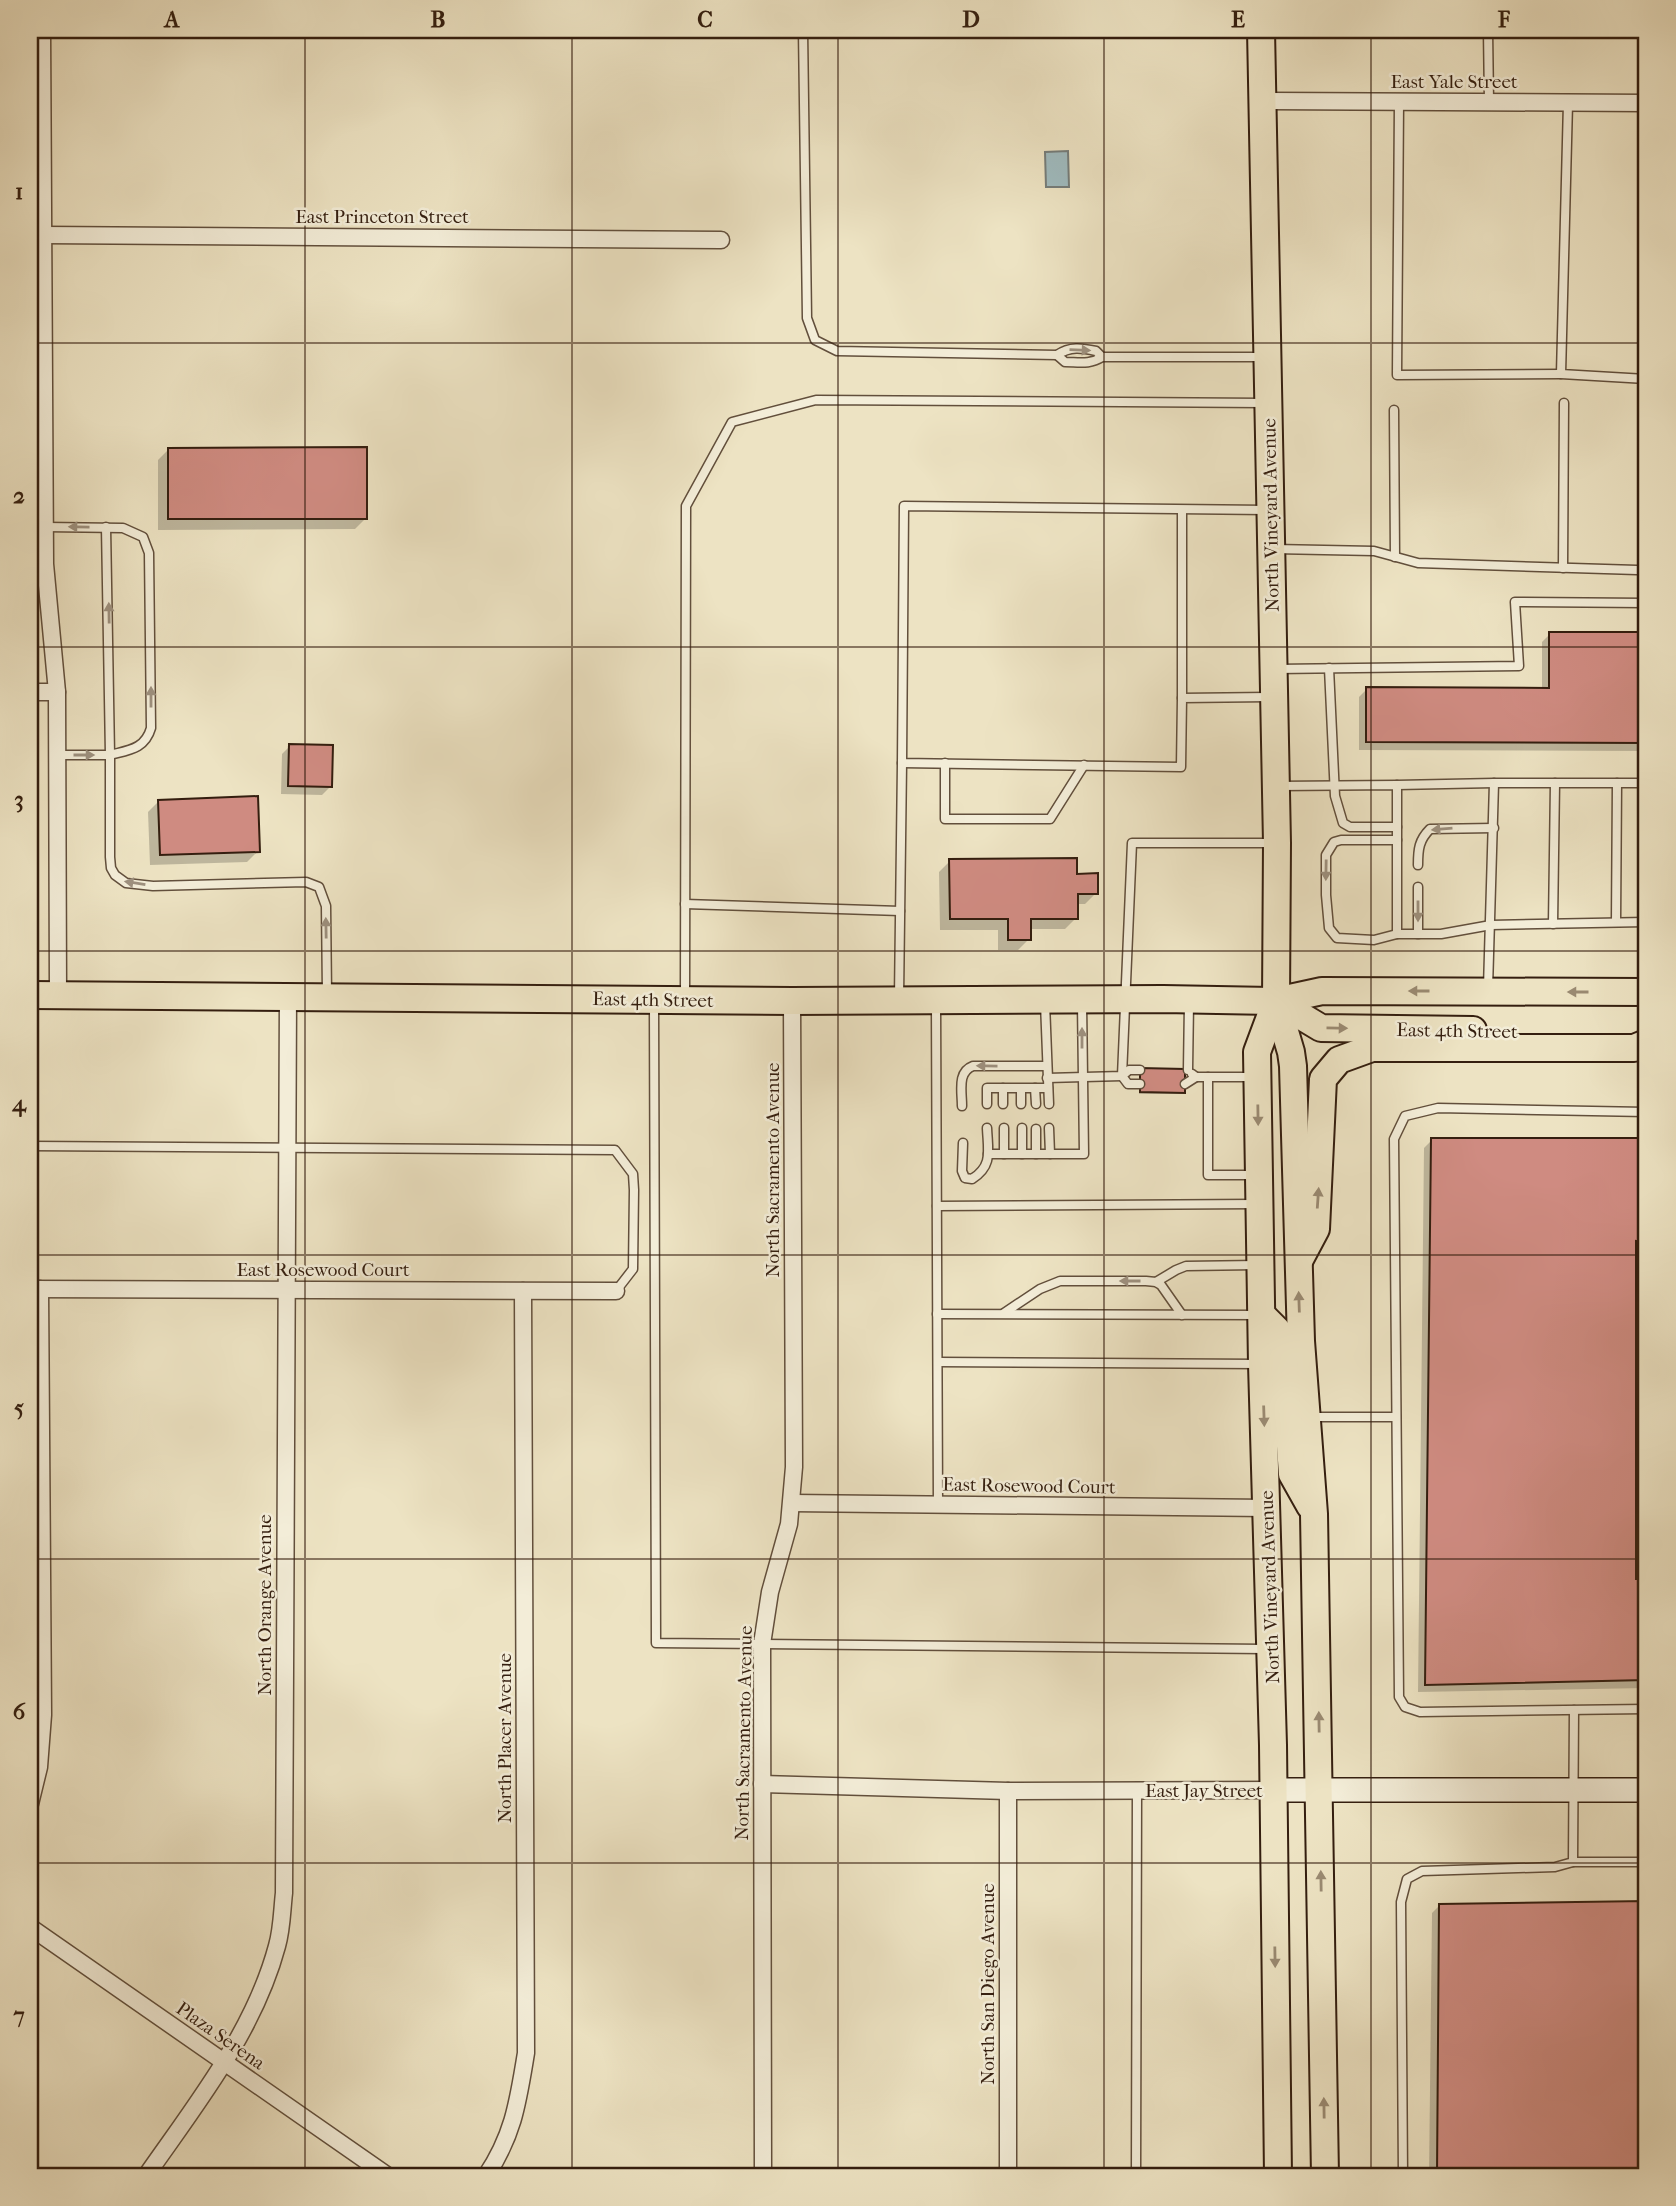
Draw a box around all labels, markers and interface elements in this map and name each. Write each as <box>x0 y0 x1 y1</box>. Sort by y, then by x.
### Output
text: A <box>163 6 181 33</box>
text: B <box>431 6 446 33</box>
text: C <box>697 6 713 33</box>
text: D <box>962 6 980 33</box>
text: E <box>1231 6 1245 33</box>
text: F <box>1497 6 1511 33</box>
street label: East Yale Street <box>1390 71 1518 93</box>
text: 1 <box>15 178 23 205</box>
street label: East Princeton Street <box>295 206 469 228</box>
one-way arrow <box>1069 344 1091 355</box>
street label: North Vineyard Avenue <box>1258 418 1284 612</box>
text: 2 <box>13 482 25 509</box>
one-way arrow <box>67 521 89 533</box>
one-way arrow <box>103 602 114 624</box>
one-way arrow <box>145 686 156 708</box>
one-way arrow <box>73 749 95 761</box>
text: 3 <box>14 786 24 813</box>
one-way arrow <box>1431 824 1453 835</box>
one-way arrow <box>1320 859 1332 881</box>
one-way arrow <box>124 877 146 888</box>
one-way arrow <box>1412 900 1424 922</box>
one-way arrow <box>321 917 332 939</box>
one-way arrow <box>1408 985 1430 997</box>
one-way arrow <box>1567 986 1589 998</box>
street label: East 4th Street <box>592 988 714 1012</box>
street label: East 4th Street <box>1396 1019 1518 1043</box>
one-way arrow <box>1326 1022 1348 1034</box>
one-way arrow <box>1076 1027 1088 1049</box>
one-way arrow <box>975 1060 997 1072</box>
street label: North Sacramento Avenue <box>762 1063 784 1277</box>
text: 4 <box>11 1090 27 1117</box>
one-way arrow <box>1252 1104 1264 1126</box>
one-way arrow <box>1313 1187 1324 1209</box>
street label: East Rosewood Court <box>236 1259 410 1281</box>
one-way arrow <box>1119 1275 1141 1287</box>
one-way arrow <box>1294 1290 1305 1312</box>
text: 5 <box>14 1394 24 1421</box>
one-way arrow <box>1259 1405 1270 1427</box>
street label: East Rosewood Court <box>942 1473 1116 1499</box>
street label: North Vineyard Avenue <box>1256 1490 1284 1684</box>
street label: North Orange Avenue <box>254 1514 276 1696</box>
street label: North Sacramento Avenue <box>731 1625 757 1841</box>
street label: North Placer Avenue <box>494 1653 516 1823</box>
text: 6 <box>13 1698 26 1725</box>
one-way arrow <box>1313 1711 1324 1733</box>
street label: East Jay Street <box>1145 1780 1263 1802</box>
one-way arrow <box>1315 1869 1326 1891</box>
street label: North San Diego Avenue <box>977 1883 999 2085</box>
one-way arrow <box>1270 1946 1281 1968</box>
street label: Plaza Serena <box>172 1997 269 2075</box>
text: 7 <box>12 2002 25 2029</box>
one-way arrow <box>1318 2097 1330 2119</box>

